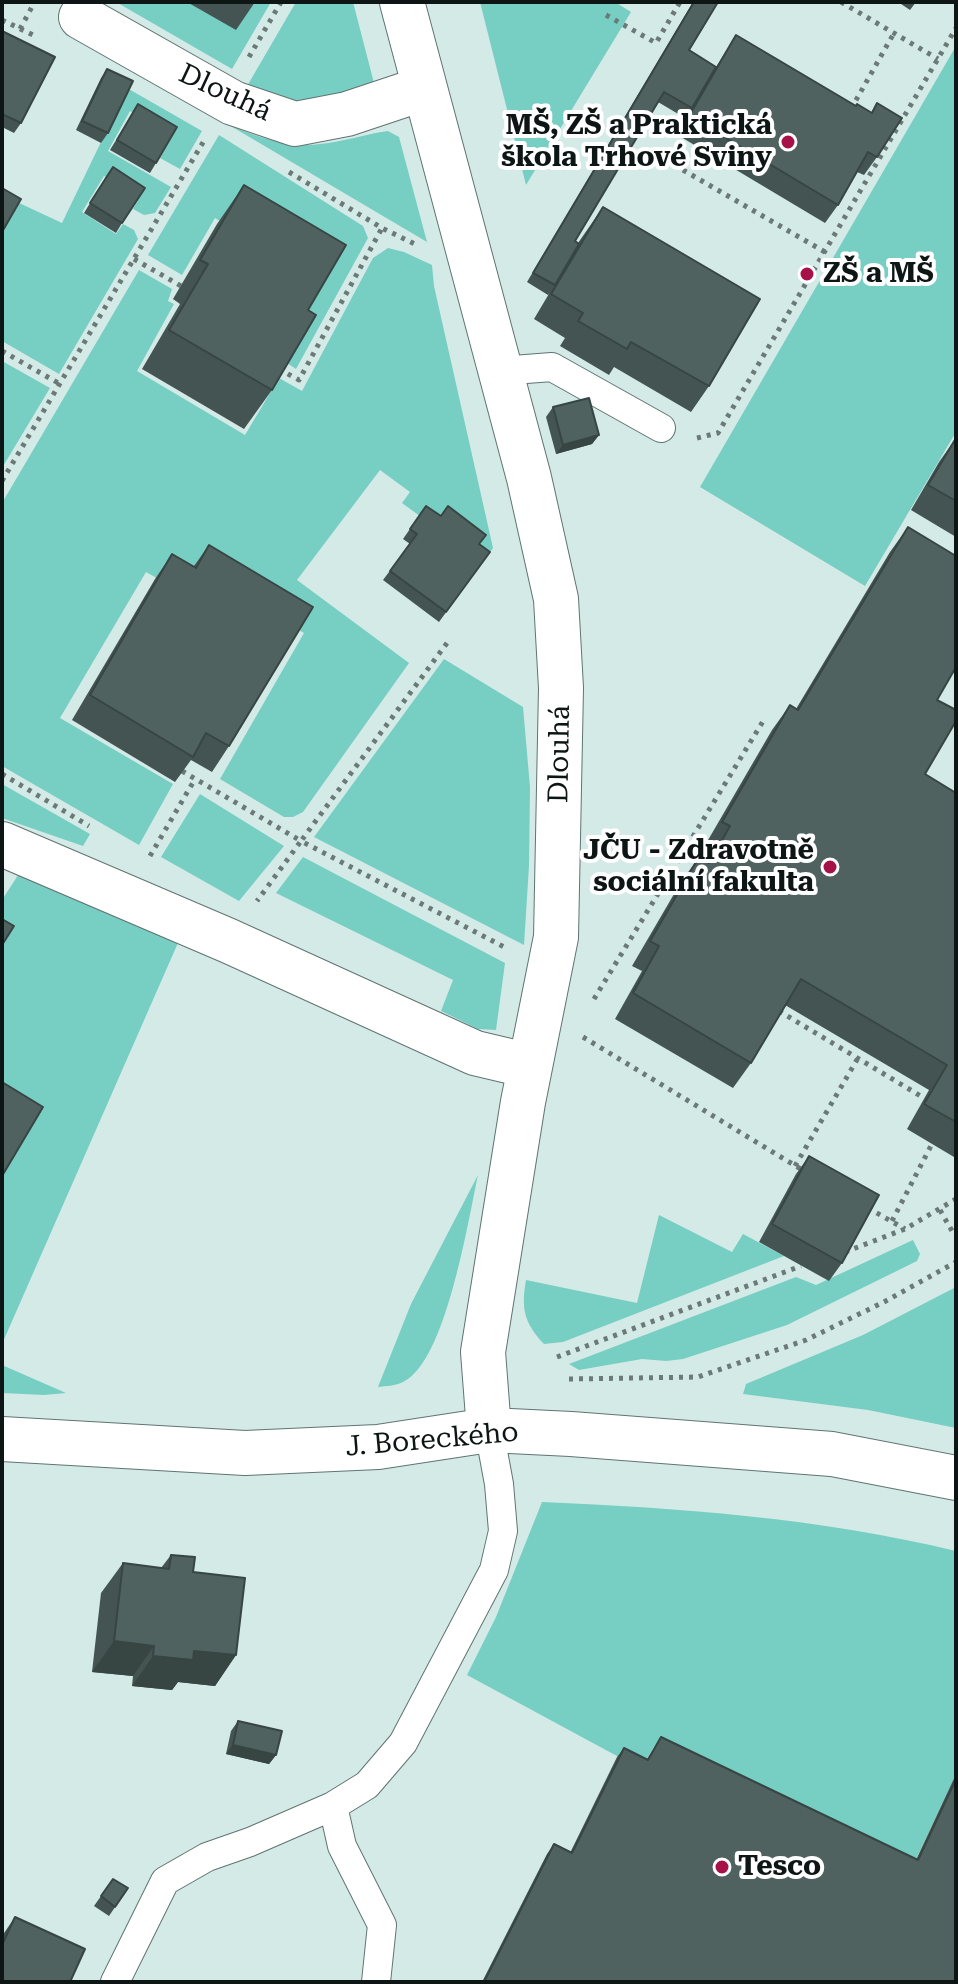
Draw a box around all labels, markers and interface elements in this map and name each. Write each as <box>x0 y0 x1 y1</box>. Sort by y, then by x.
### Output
street label: Dlouhá <box>173 57 277 129</box>
place label: MŠ, ZŠ a Praktická škola Trhové Sviny <box>501 109 772 175</box>
marker: MŠ, ZŠ a Praktická škola Trhové Sviny <box>779 133 797 151</box>
place label: ZŠ a MŠ <box>823 257 934 291</box>
marker: ZŠ a MŠ <box>798 265 816 283</box>
street label: Dlouhá <box>542 705 578 803</box>
place label: JČU - Zdravotně sociální fakulta <box>583 834 814 900</box>
marker: JČU - Zdravotně sociální fakulta <box>821 858 839 876</box>
street label: J. Boreckého <box>344 1416 520 1464</box>
place label: Tesco <box>738 1850 821 1884</box>
marker: Tesco <box>713 1858 731 1876</box>

